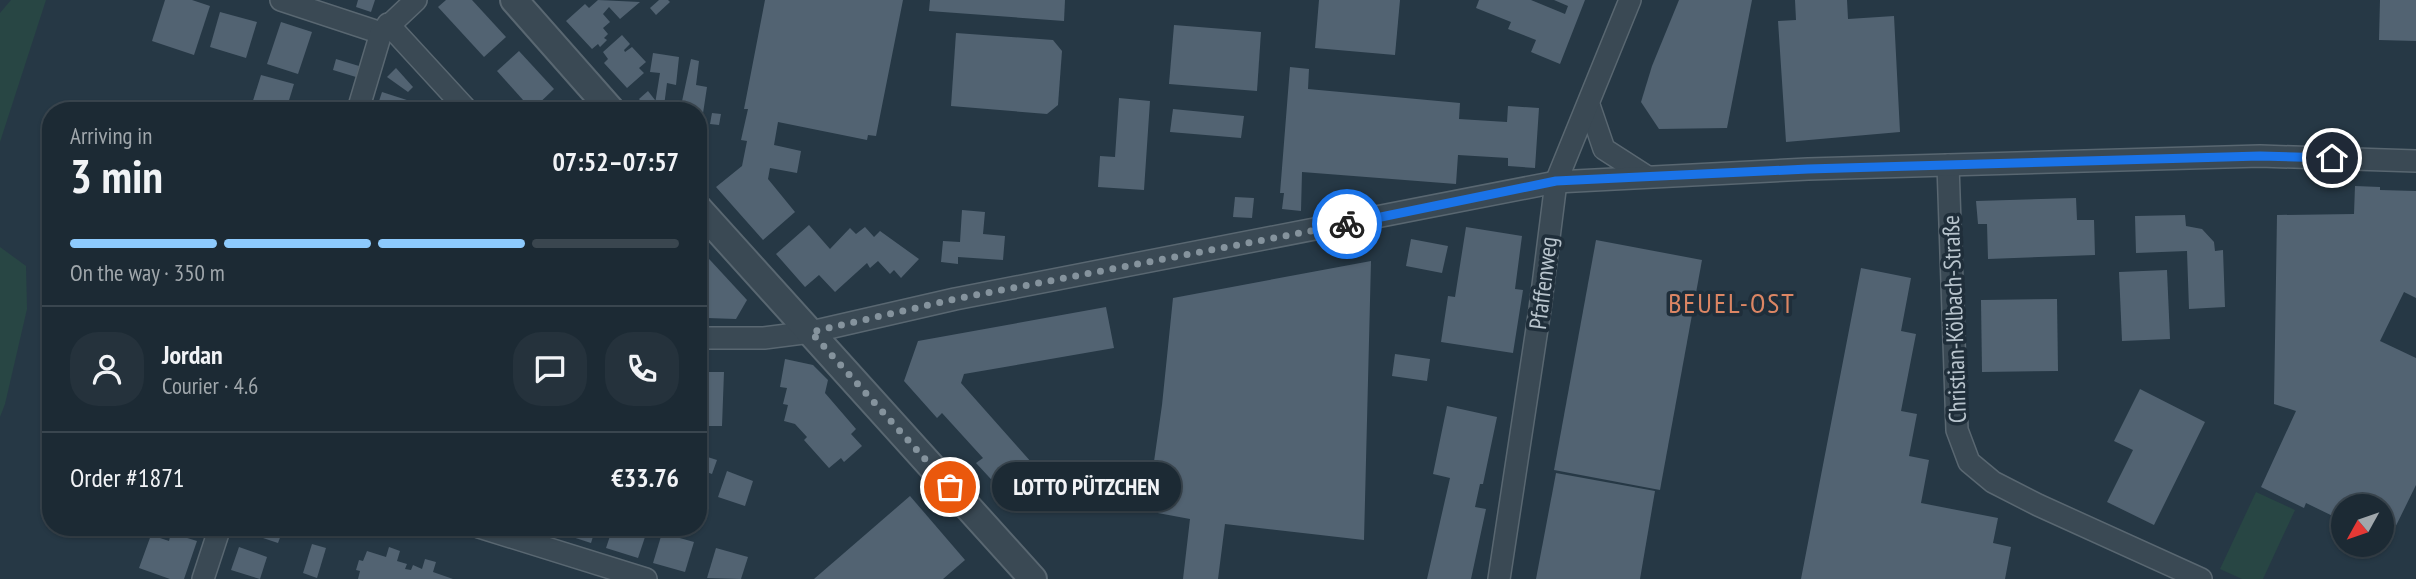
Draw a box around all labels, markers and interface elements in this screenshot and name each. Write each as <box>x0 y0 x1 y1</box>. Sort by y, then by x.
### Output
text: Arriving in <box>70 121 152 150</box>
pin <box>2302 128 2362 188</box>
icon: home <box>2313 139 2351 177</box>
text: 07:52–07:57 <box>552 145 679 178</box>
text: 3 min <box>70 146 163 206</box>
courier <box>1312 189 1382 259</box>
icon: bike <box>1328 205 1366 243</box>
street label: Christian-Kölbach-Straße <box>1935 215 1973 423</box>
street label: Pfaffenweg <box>1522 235 1564 331</box>
text: On the way · 350 m <box>70 258 225 287</box>
district label: BEUEL-OST <box>1668 284 1796 321</box>
button: person <box>70 332 144 406</box>
button: chat <box>513 332 587 406</box>
button: phone <box>605 332 679 406</box>
text: Jordan <box>162 338 223 371</box>
text: Courier · 4.6 <box>162 371 258 400</box>
pin <box>920 457 980 517</box>
text: Order #1871 <box>70 461 185 494</box>
text: €33.76 <box>611 461 679 494</box>
callout: LOTTO PÜTZCHEN <box>992 462 1181 512</box>
icon: bag <box>931 468 969 506</box>
text: LOTTO PÜTZCHEN <box>1013 472 1160 501</box>
north arrow <box>2331 494 2394 556</box>
map controls <box>2331 494 2394 557</box>

